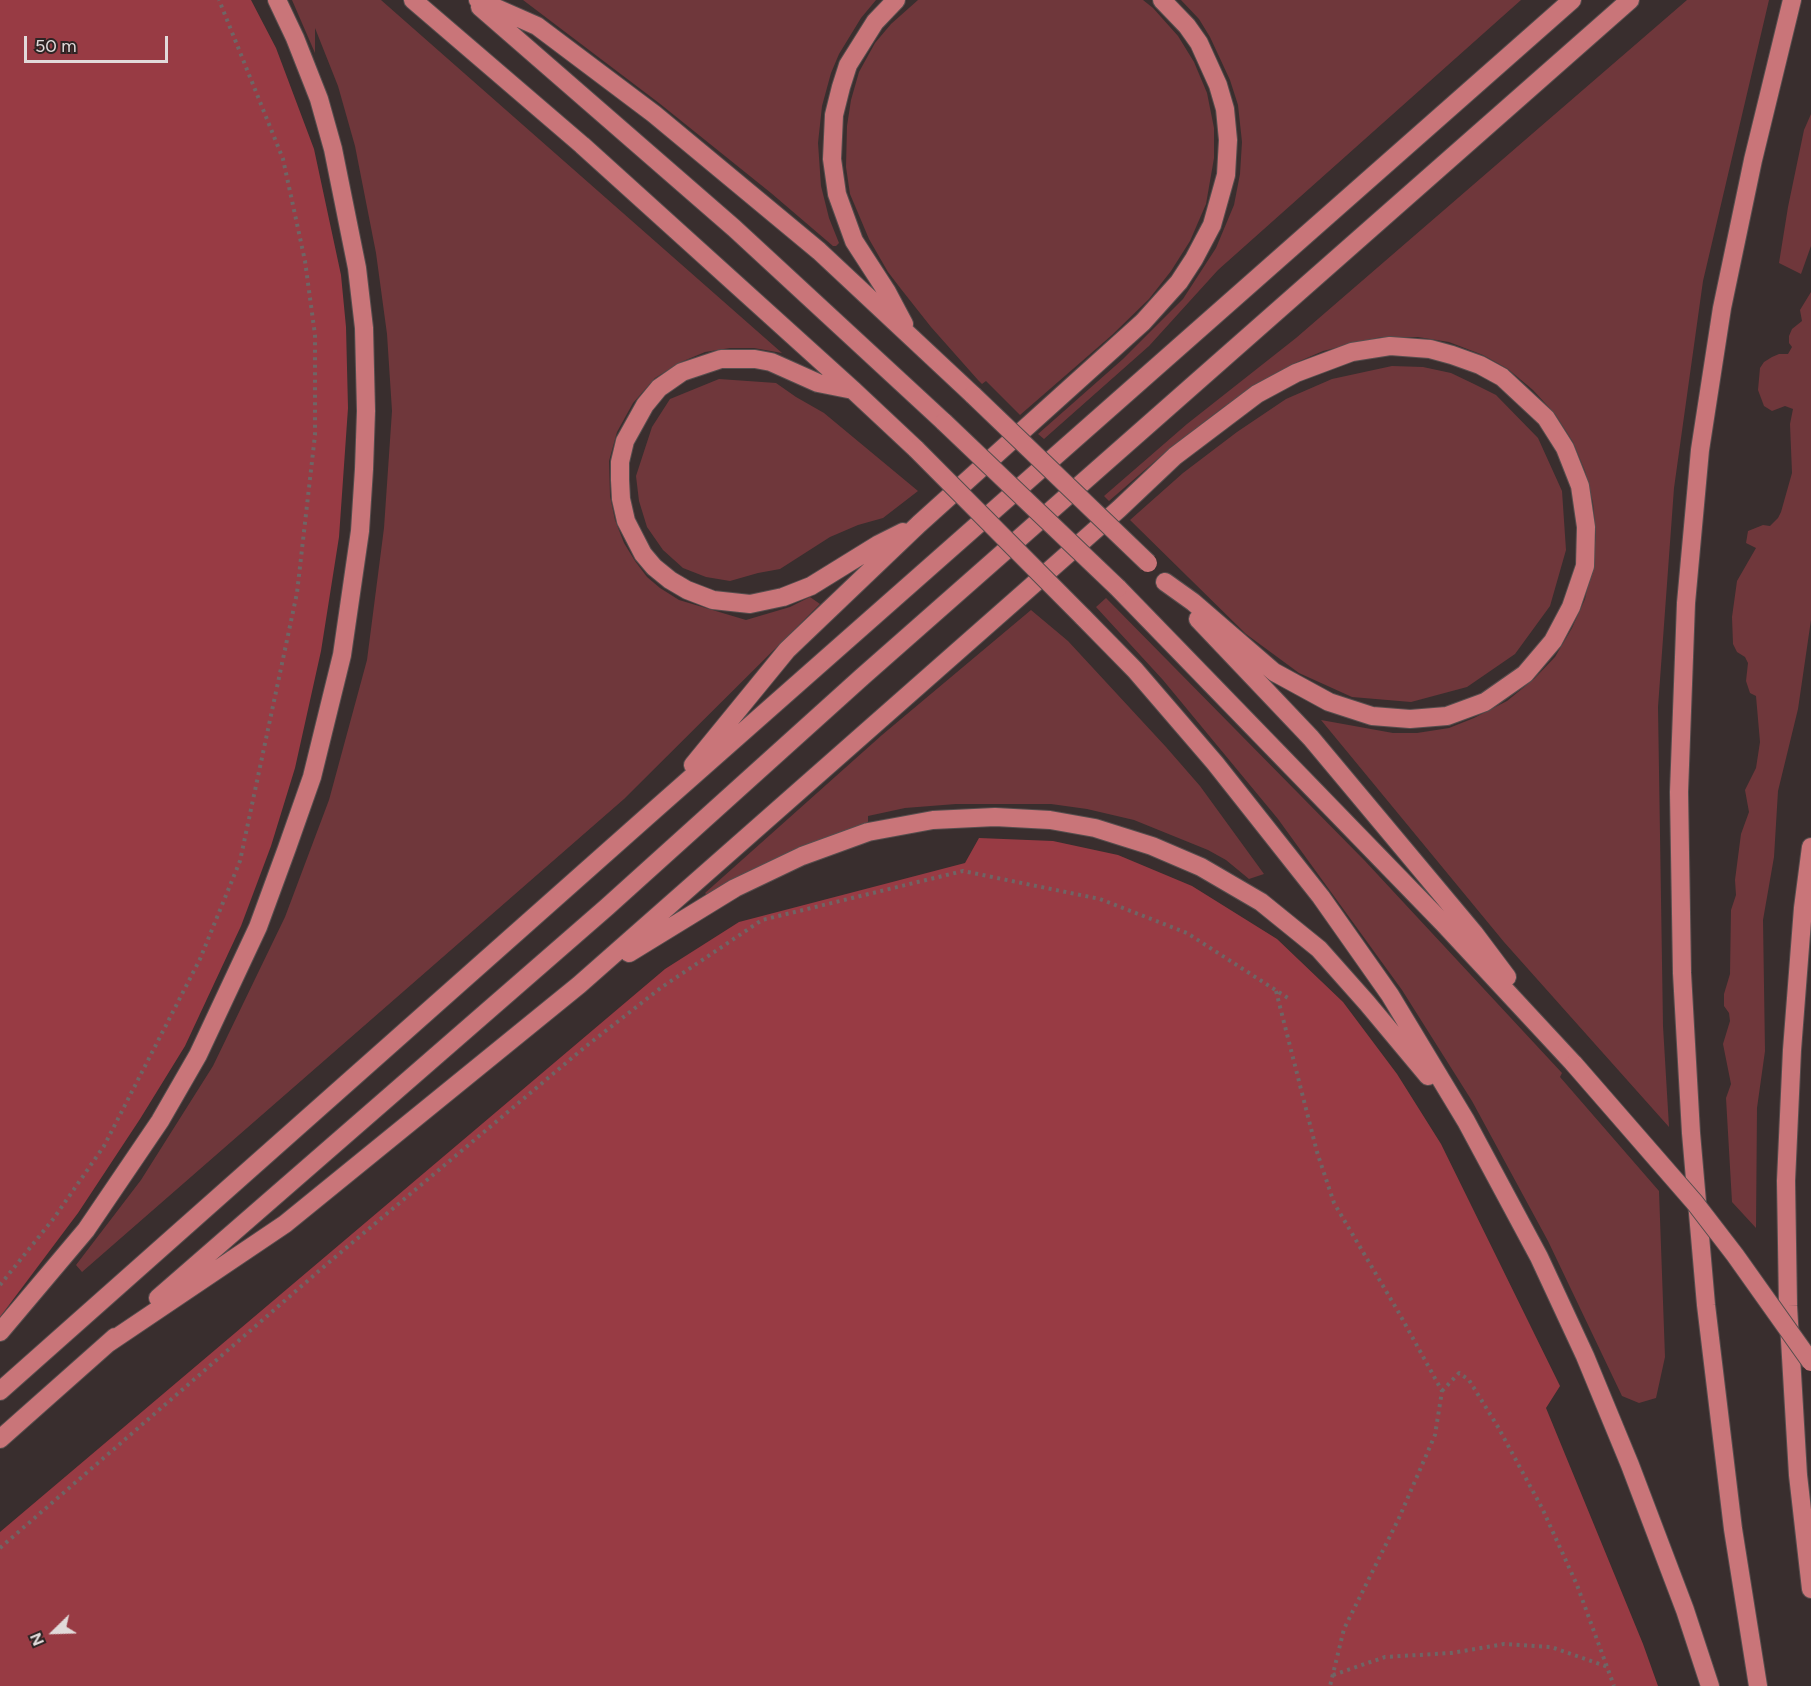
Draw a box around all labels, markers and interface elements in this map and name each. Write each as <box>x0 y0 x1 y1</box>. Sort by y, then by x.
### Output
scale bar <box>27 24 171 62</box>
text: 50 m <box>35 35 77 57</box>
north arrow <box>24 1602 84 1662</box>
text: N <box>26 1630 48 1649</box>

